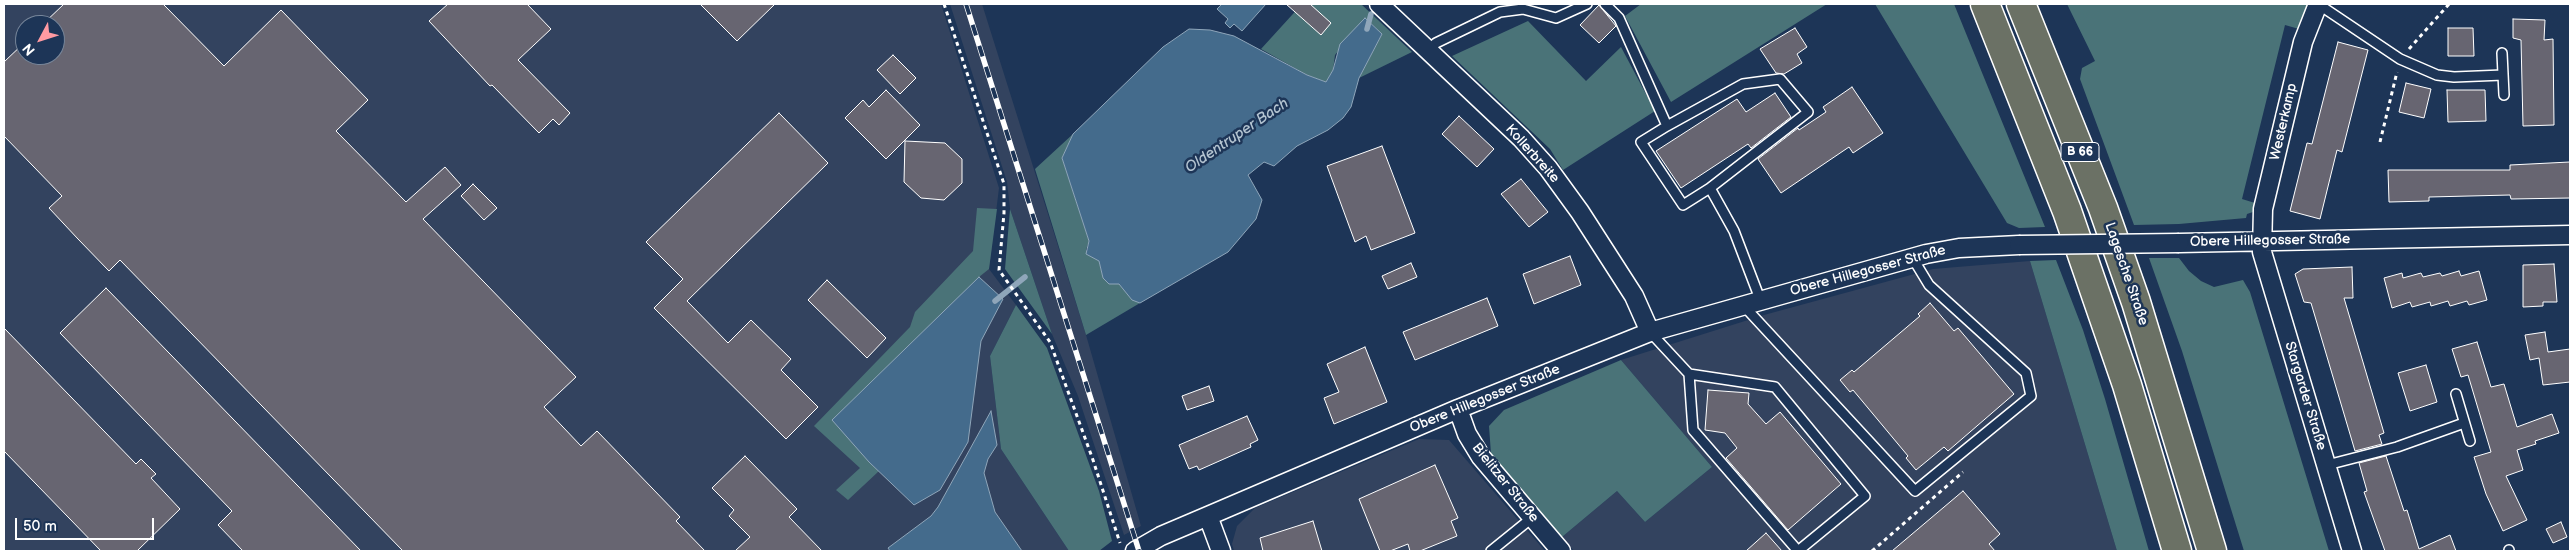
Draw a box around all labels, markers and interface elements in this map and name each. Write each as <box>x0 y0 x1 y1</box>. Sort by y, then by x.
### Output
north arrow <box>15 15 65 65</box>
text: N <box>19 40 39 59</box>
street label: Westerkamp <box>2267 82 2301 162</box>
water label: Oldentruper Bach <box>1182 95 1292 177</box>
street label: Kollerbreite <box>1501 121 1563 187</box>
road number: B 66 <box>2061 142 2099 162</box>
street label: Lagesche Straße <box>2101 220 2151 328</box>
street label: Obere Hillegosser Straße <box>2190 231 2350 251</box>
street label: Obere Hillegosser Straße <box>1788 242 1948 300</box>
street label: Stargarder Straße <box>2281 340 2329 452</box>
street label: Obere Hillegosser Straße <box>1408 361 1562 437</box>
street label: Bielitzer Straße <box>1468 440 1542 526</box>
scale bar <box>18 508 156 540</box>
text: 50 m <box>23 517 57 536</box>

